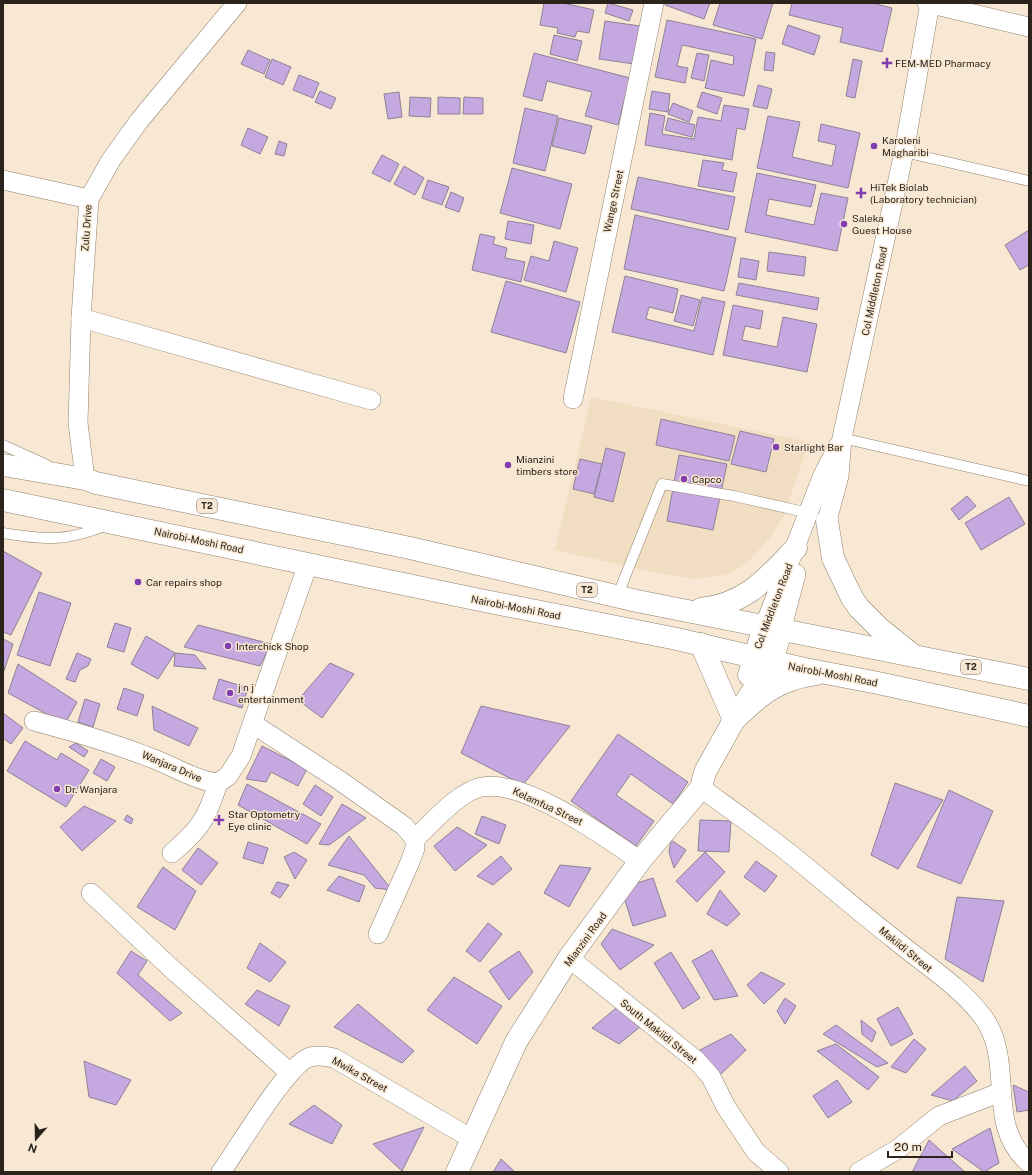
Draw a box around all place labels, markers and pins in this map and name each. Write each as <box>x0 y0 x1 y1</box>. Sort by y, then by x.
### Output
place label: FEM-MED Pharmacy <box>895 57 991 69</box>
marker: FEM-MED Pharmacy <box>882 58 892 68</box>
place label: Karoleni Magharibi <box>882 134 929 158</box>
marker: Karoleni Magharibi <box>869 141 879 151</box>
place label: HiTek Biolab (Laboratory technician) <box>870 181 977 205</box>
marker: HiTek Biolab (Laboratory technician) <box>855 187 867 199</box>
place label: Saleka Guest House <box>852 212 912 236</box>
marker: Saleka Guest House <box>839 219 849 229</box>
place label: Starlight Bar <box>784 441 844 453</box>
marker: Starlight Bar <box>771 442 781 452</box>
place label: Mianzini timbers store <box>516 453 578 477</box>
marker: Mianzini timbers store <box>503 460 513 470</box>
place label: Capco <box>692 473 722 485</box>
marker: Capco <box>679 474 689 484</box>
place label: Car repairs shop <box>146 576 222 588</box>
marker: Car repairs shop <box>133 577 143 587</box>
place label: Interchick Shop <box>236 640 309 652</box>
marker: Interchick Shop <box>223 641 233 651</box>
place label: j n j entertainment <box>237 681 304 705</box>
marker: j n j entertainment <box>225 688 235 698</box>
place label: Dr. Wanjara <box>65 783 117 795</box>
marker: Dr. Wanjara <box>52 784 62 794</box>
place label: Star Optometry Eye clinic <box>228 808 301 832</box>
marker: Star Optometry Eye clinic <box>213 814 225 826</box>

